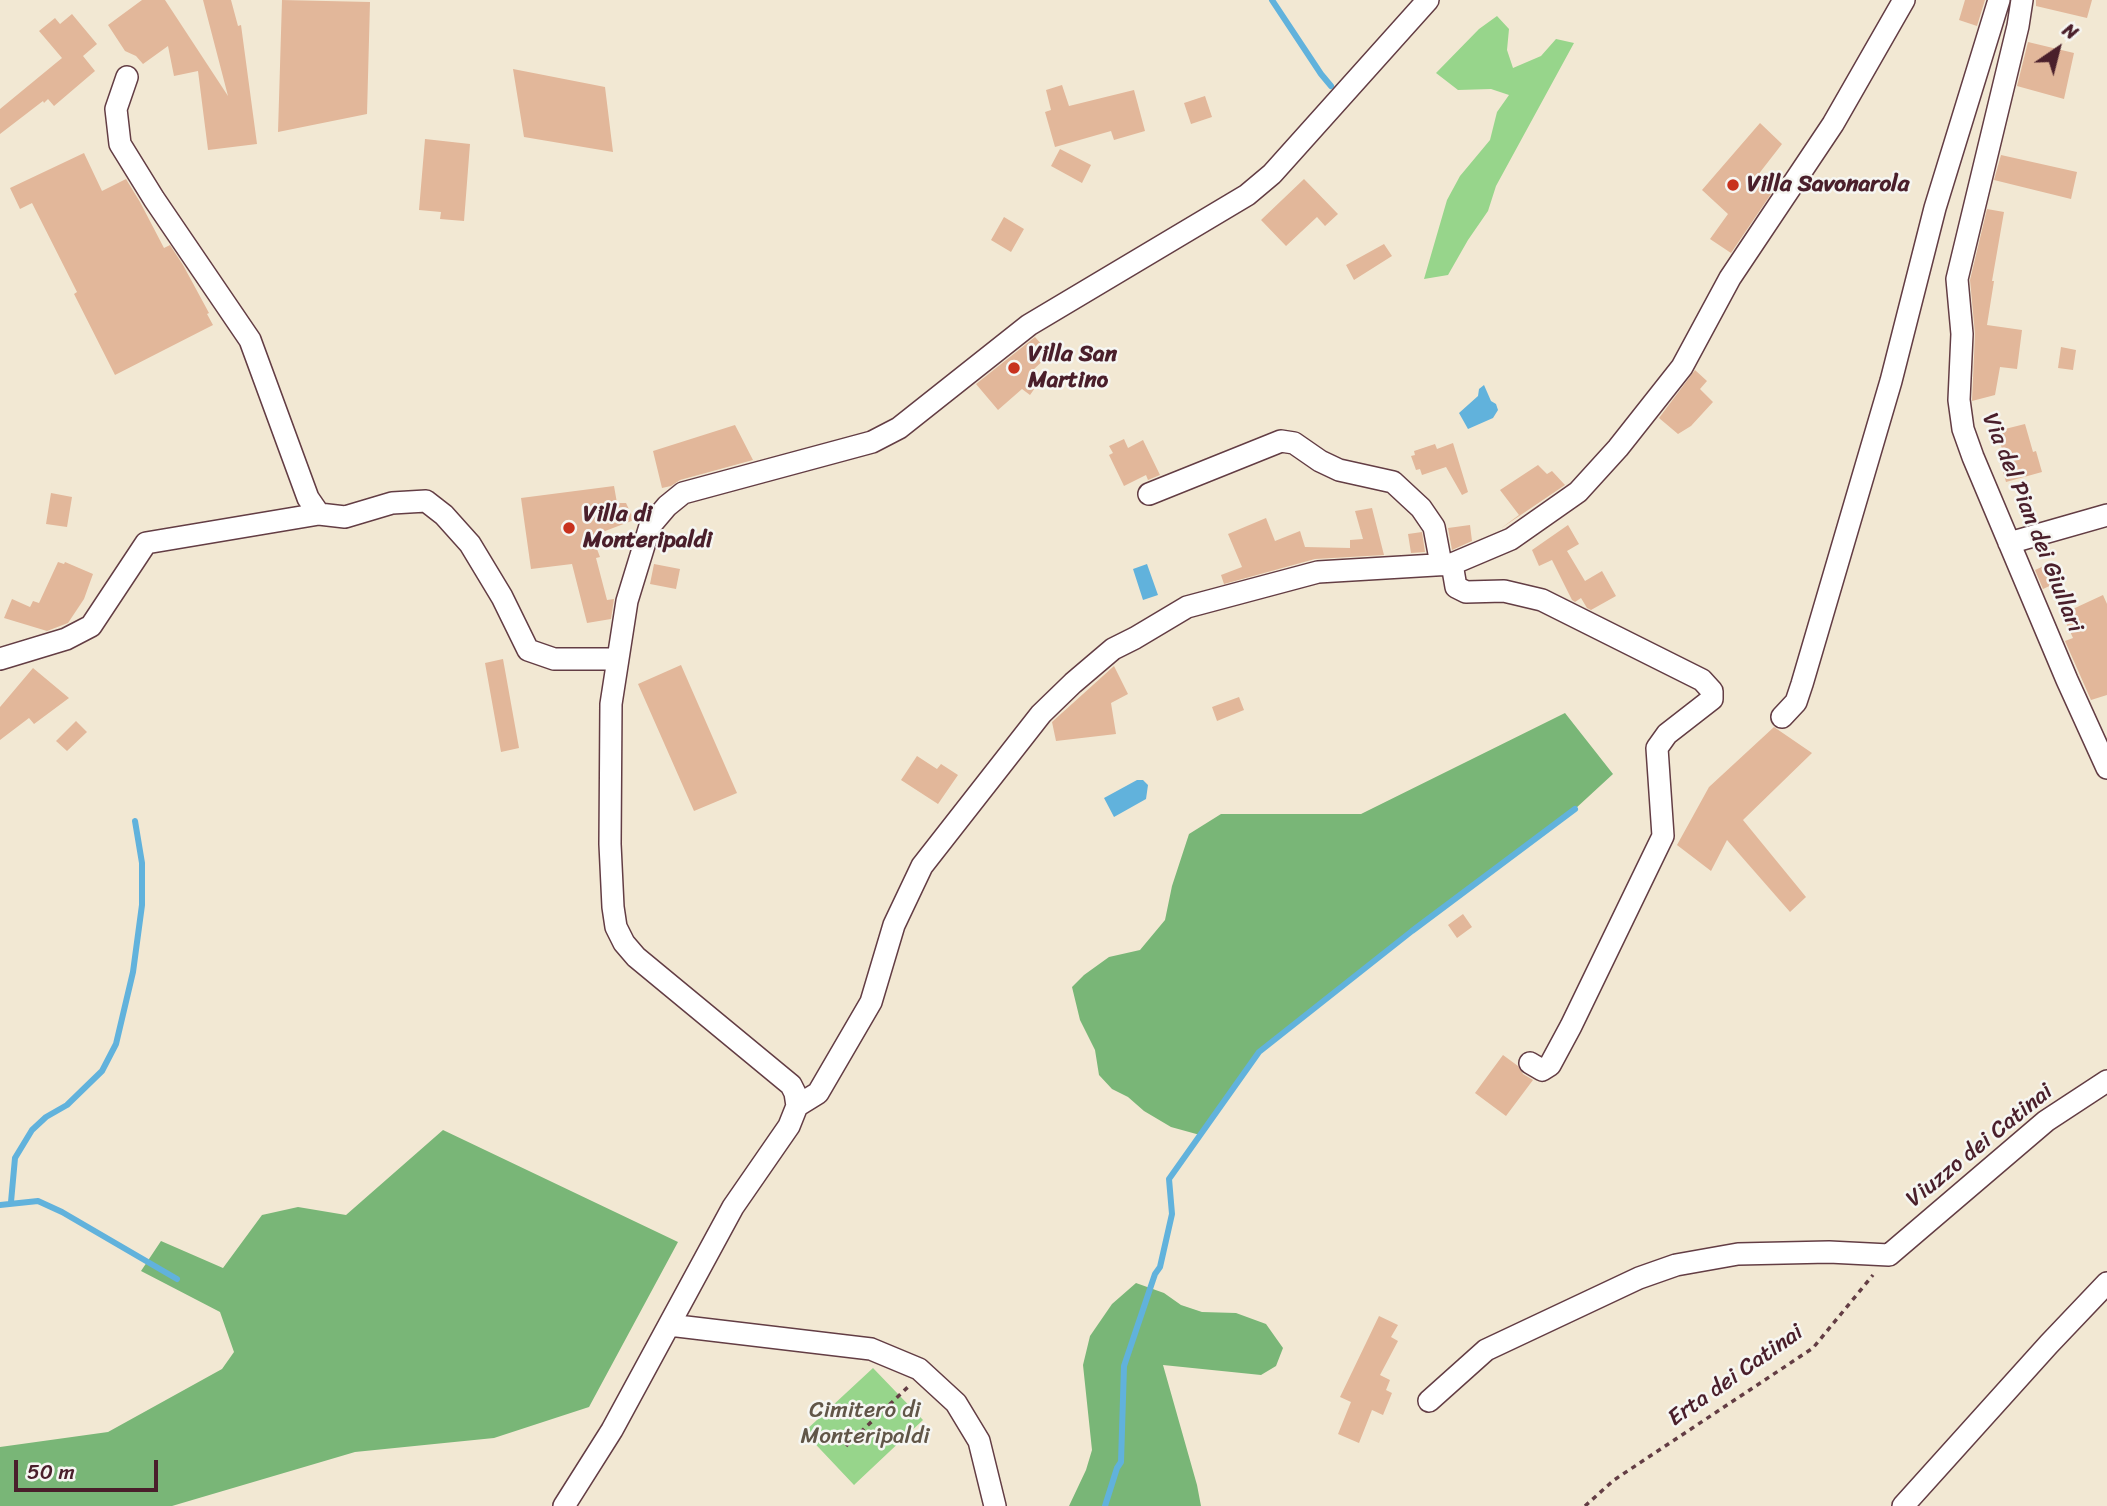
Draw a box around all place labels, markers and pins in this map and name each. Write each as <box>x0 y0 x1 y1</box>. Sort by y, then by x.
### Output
place label: Villa Savonarola <box>1747 171 1909 199</box>
marker: Villa Savonarola <box>1725 177 1741 193</box>
place label: Villa San Martino <box>1028 341 1117 395</box>
marker: Villa San Martino <box>1006 360 1022 376</box>
place label: Villa di Monteripaldi <box>583 501 712 555</box>
marker: Villa di Monteripaldi <box>561 520 577 536</box>

